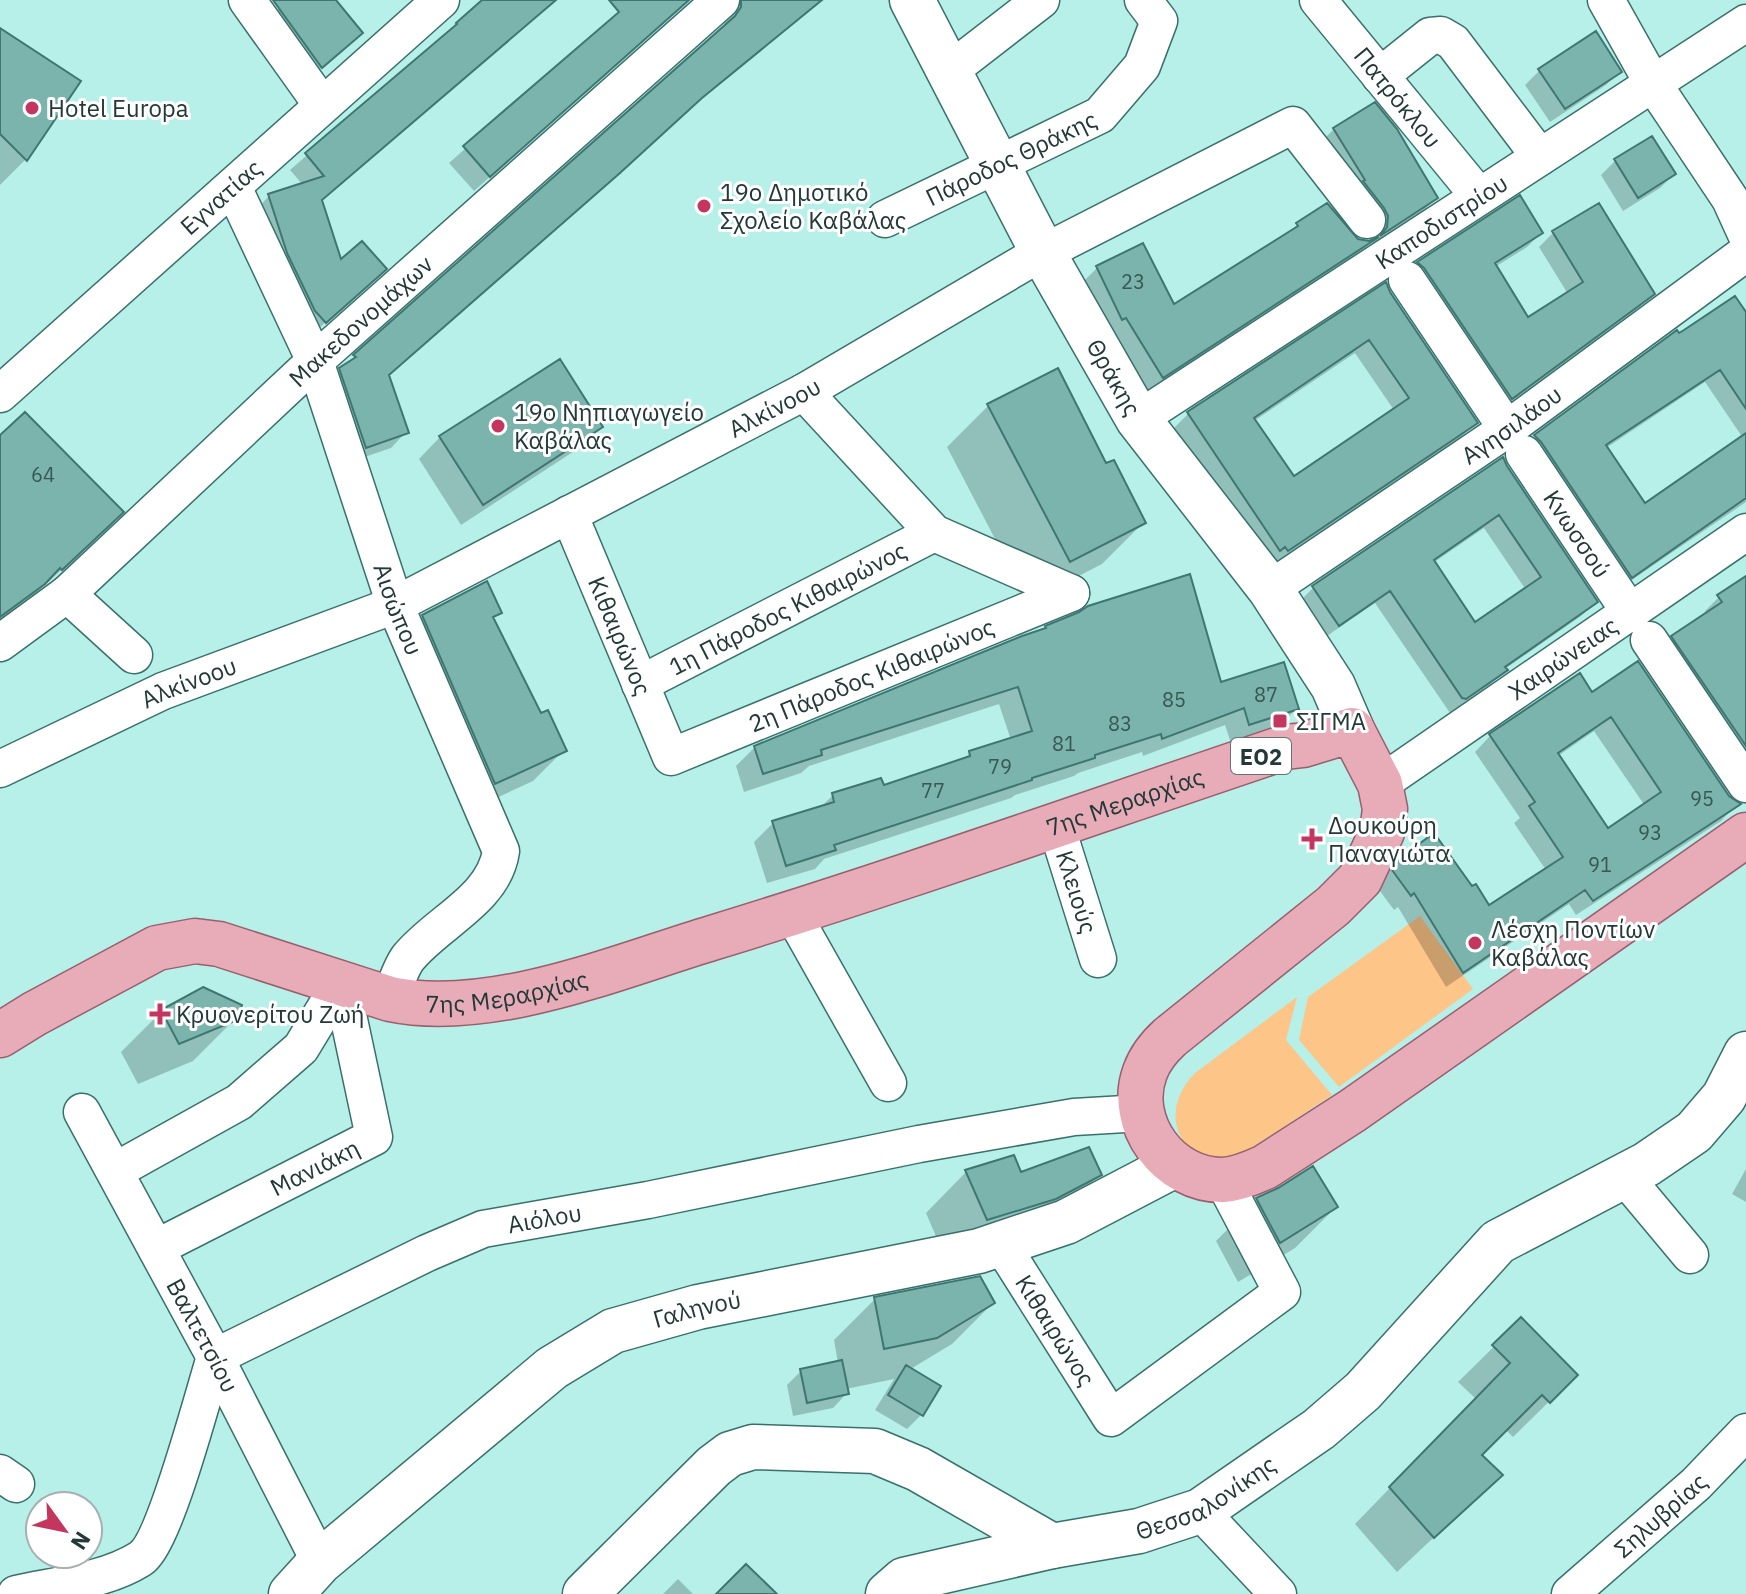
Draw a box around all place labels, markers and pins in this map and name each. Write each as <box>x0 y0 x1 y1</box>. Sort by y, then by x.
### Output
place label: Hotel Europa <box>48 92 189 124</box>
marker: Hotel Europa <box>23 99 41 117</box>
place label: 19ο Δημοτικό Σχολείο Καβάλας <box>720 176 906 236</box>
marker: 19ο Δημοτικό Σχολείο Καβάλας <box>695 197 713 215</box>
place label: 19ο Νηπιαγωγείο Καβάλας <box>514 396 704 456</box>
marker: 19ο Νηπιαγωγείο Καβάλας <box>489 417 507 435</box>
place label: ΣΙΓΜΑ <box>1296 705 1366 737</box>
marker: ΣΙΓΜΑ <box>1271 712 1289 730</box>
place label: Δουκούρη Παναγιώτα <box>1328 809 1451 869</box>
marker: Δουκούρη Παναγιώτα <box>1303 830 1321 848</box>
place label: Λέσχη Ποντίων Καβάλας <box>1491 913 1655 973</box>
marker: Λέσχη Ποντίων Καβάλας <box>1466 934 1484 952</box>
place label: Κρυονερίτου Ζωή <box>176 998 365 1030</box>
marker: Κρυονερίτου Ζωή <box>151 1005 169 1023</box>

